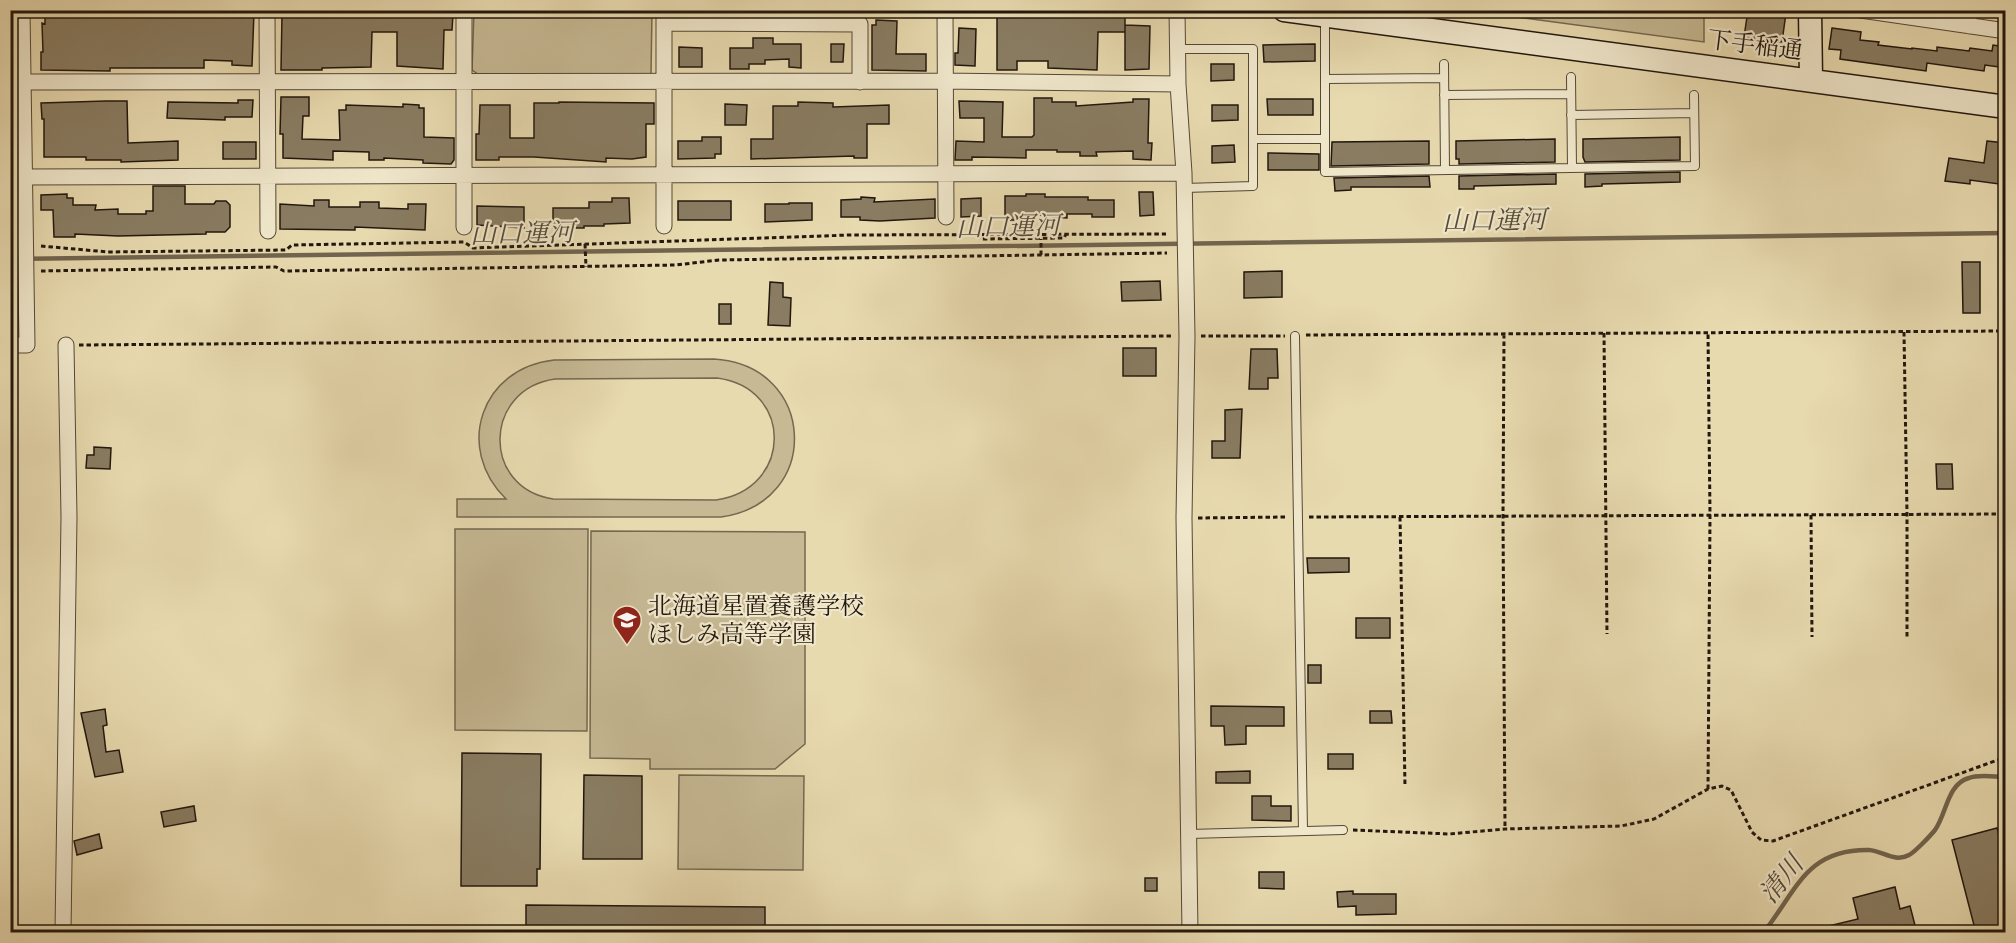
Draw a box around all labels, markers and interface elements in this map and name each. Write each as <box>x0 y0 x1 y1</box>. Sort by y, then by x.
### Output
street label: 下手稲通 <box>1705 24 1804 70</box>
water label: 山口運河 <box>1442 203 1550 241</box>
water label: 山口運河 <box>956 209 1064 247</box>
water label: 山口運河 <box>470 216 578 254</box>
place label: 北海道星置養護学校 ほしみ高等学園 <box>648 591 864 653</box>
school or university icon: 北海道星置養護学校 ほしみ高等学園 <box>611 604 643 646</box>
water label: 清川 <box>1752 846 1815 912</box>

